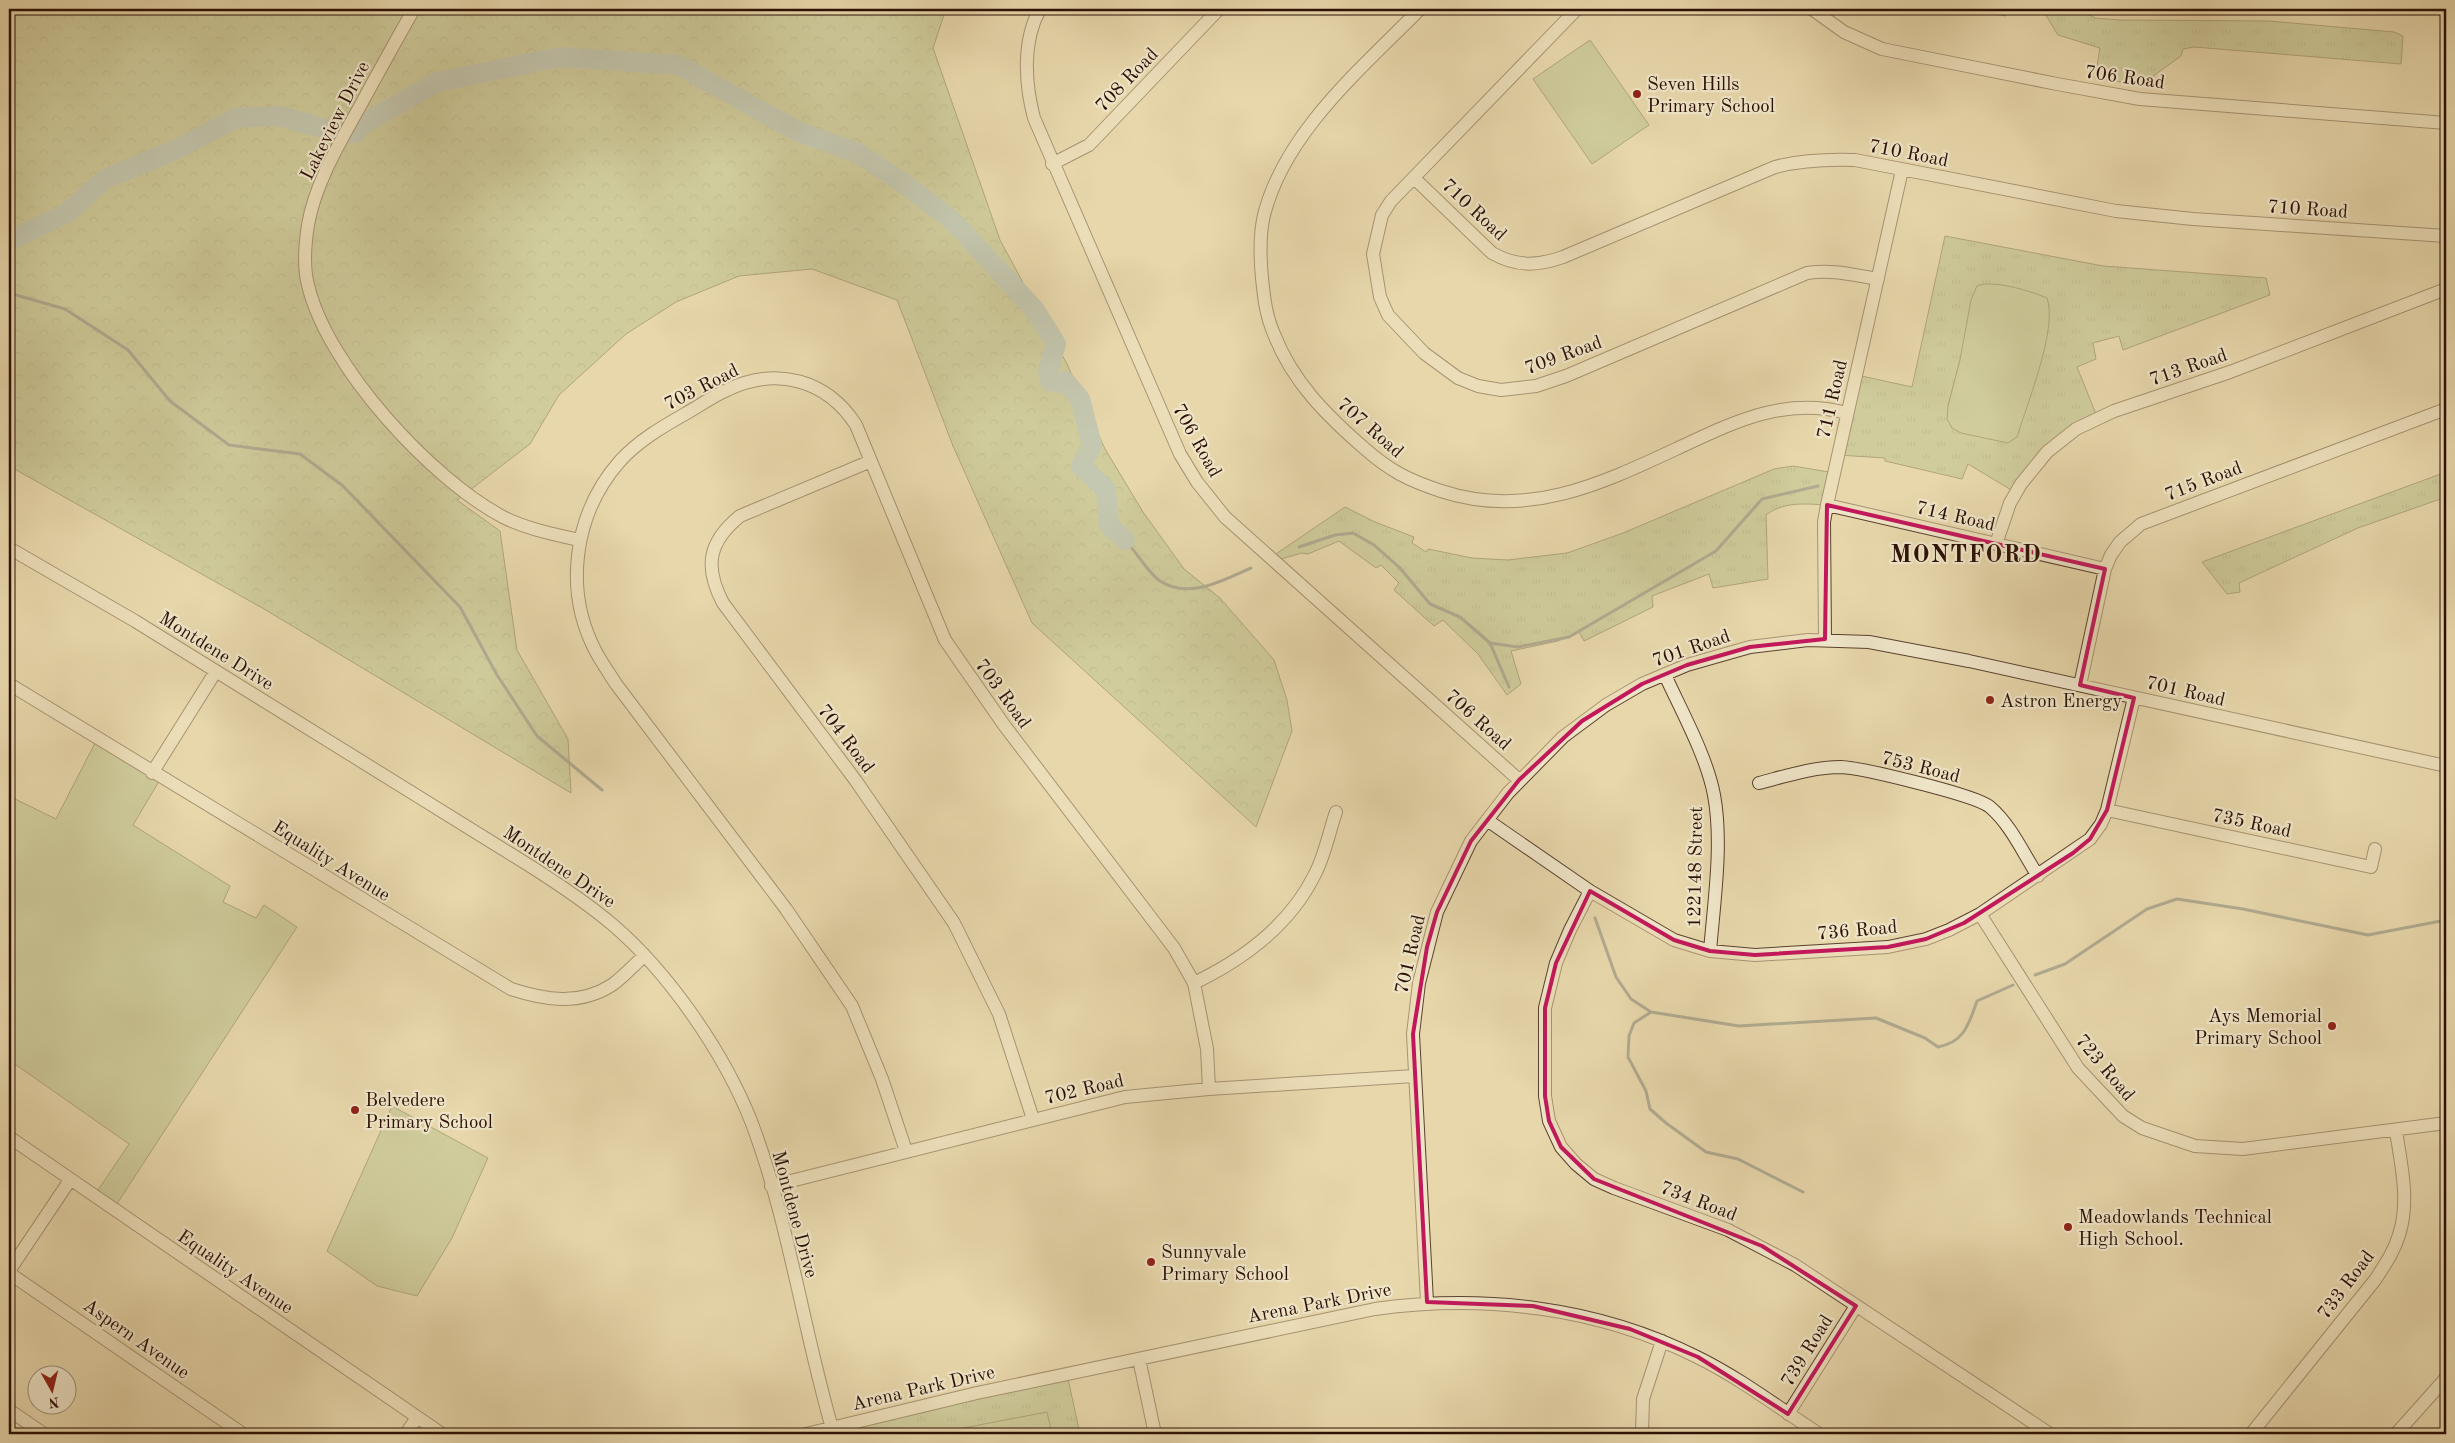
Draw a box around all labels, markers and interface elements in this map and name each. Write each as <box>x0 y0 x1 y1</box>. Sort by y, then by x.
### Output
street label: 708 Road <box>1093 45 1163 116</box>
street label: Lakeview Drive <box>298 59 374 184</box>
street label: 706 Road <box>2083 63 2166 94</box>
place label: Seven Hills Primary School <box>1647 76 1775 117</box>
marker: Seven Hills Primary School <box>1631 88 1643 100</box>
street label: 710 Road <box>1867 137 1950 171</box>
street label: 710 Road <box>1437 176 1509 245</box>
street label: 710 Road <box>2267 198 2349 223</box>
street label: 709 Road <box>1523 334 1605 379</box>
street label: 713 Road <box>2148 346 2230 390</box>
street label: 711 Road <box>1815 358 1852 441</box>
street label: 703 Road <box>662 361 742 415</box>
street label: 707 Road <box>1333 395 1406 463</box>
street label: 706 Road <box>1168 401 1224 481</box>
street label: 715 Road <box>2163 459 2245 506</box>
street label: 714 Road <box>1914 499 1997 536</box>
district label: MONTFORD <box>1890 544 2042 568</box>
street label: Montdene Drive <box>155 609 276 695</box>
street label: 701 Road <box>1651 627 1733 671</box>
street label: 703 Road <box>971 656 1033 733</box>
street label: 701 Road <box>2144 674 2227 711</box>
street label: 706 Road <box>1441 687 1514 755</box>
place label: Astron Energy <box>2000 693 2122 712</box>
marker: Astron Energy <box>1984 694 1996 706</box>
street label: 704 Road <box>813 702 877 778</box>
street label: 753 Road <box>1879 749 1962 787</box>
street label: 122148 Street <box>1686 806 1707 928</box>
street label: 735 Road <box>2210 807 2293 842</box>
street label: Equality Avenue <box>268 818 393 906</box>
street label: Montdene Drive <box>499 824 618 913</box>
street label: 701 Road <box>1393 913 1430 996</box>
street label: 736 Road <box>1816 919 1898 944</box>
place label: Ays Memorial Primary School <box>2194 1008 2322 1049</box>
marker: Ays Memorial Primary School <box>2326 1020 2338 1032</box>
street label: 723 Road <box>2071 1032 2137 1106</box>
street label: 702 Road <box>1043 1072 1126 1109</box>
place label: Belvedere Primary School <box>365 1092 493 1133</box>
marker: Belvedere Primary School <box>349 1104 361 1116</box>
street label: Montdene Drive <box>767 1149 820 1280</box>
street label: 734 Road <box>1657 1179 1739 1226</box>
place label: Meadowlands Technical High School. <box>2078 1209 2272 1250</box>
marker: Meadowlands Technical High School. <box>2062 1221 2074 1233</box>
street label: Equality Avenue <box>173 1227 296 1319</box>
place label: Sunnyvale Primary School <box>1161 1244 1289 1285</box>
street label: 733 Road <box>2315 1247 2379 1323</box>
marker: Sunnyvale Primary School <box>1145 1256 1157 1268</box>
street label: Arena Park Drive <box>1246 1281 1393 1328</box>
street label: Aspern Avenue <box>79 1296 192 1384</box>
street label: 739 Road <box>1779 1312 1838 1391</box>
street label: Arena Park Drive <box>850 1364 997 1415</box>
north arrow <box>28 1366 78 1416</box>
text: N <box>47 1394 60 1410</box>

